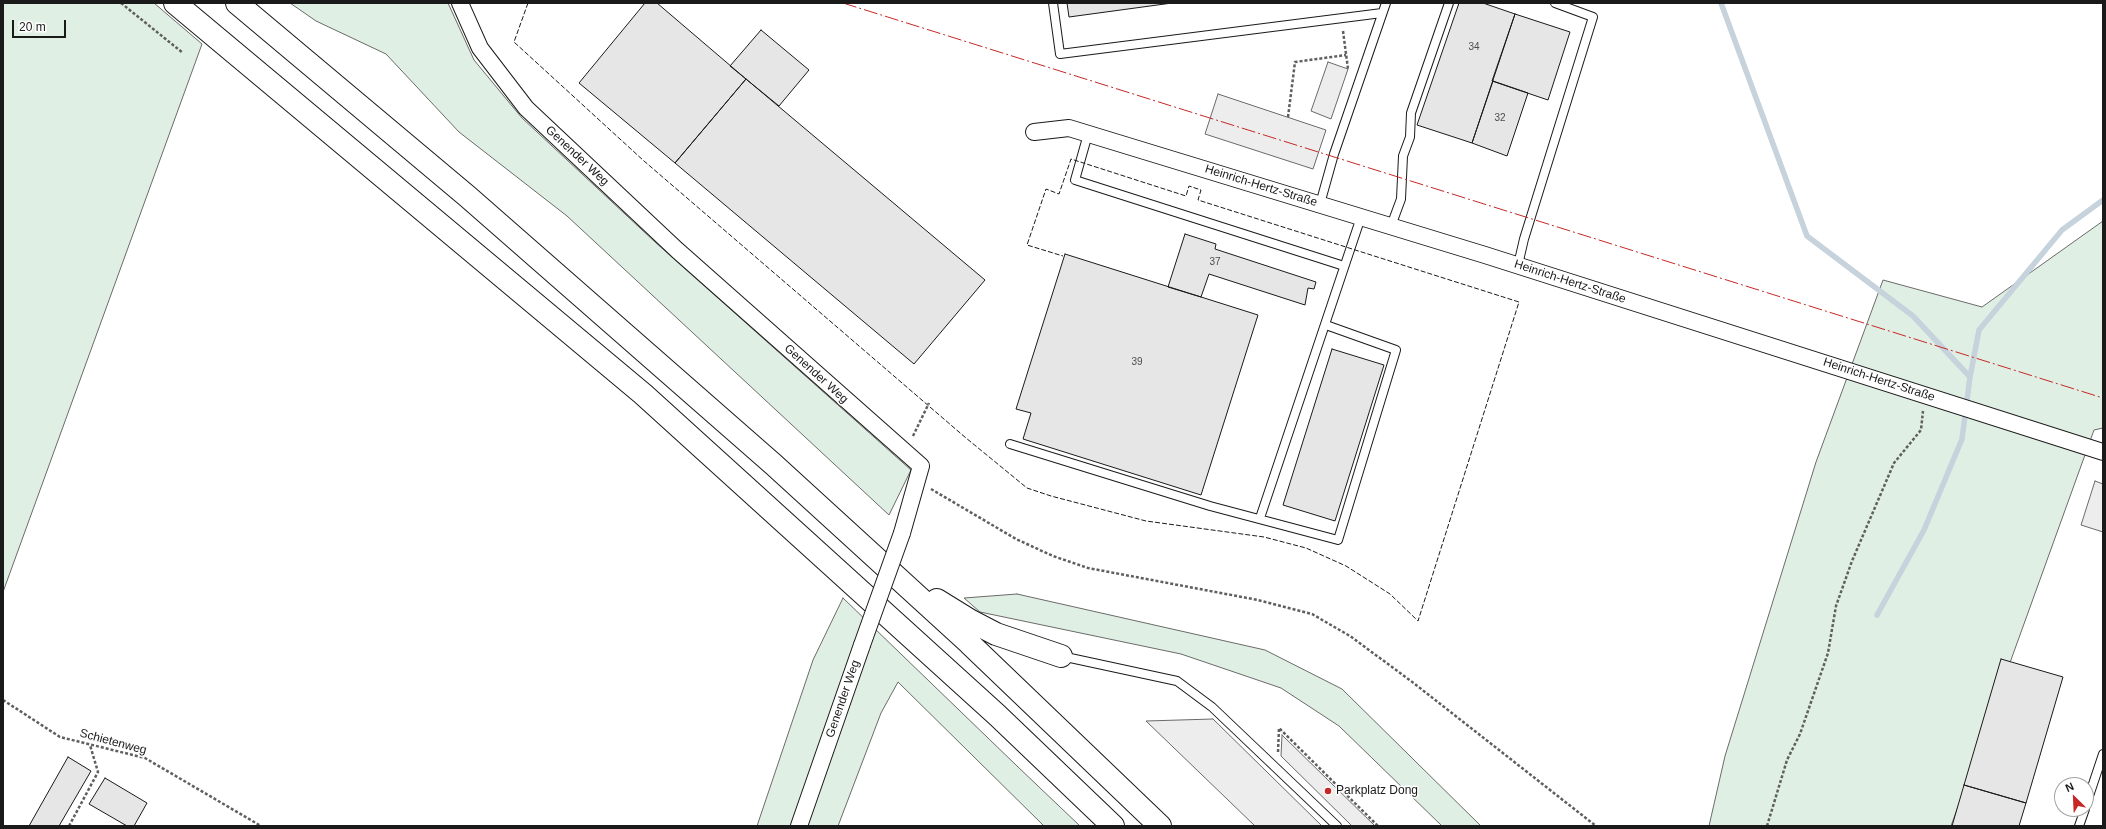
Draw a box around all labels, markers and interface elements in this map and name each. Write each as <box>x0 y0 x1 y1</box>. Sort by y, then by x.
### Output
scale bar <box>14 12 68 38</box>
text: 20 m <box>19 20 46 34</box>
house number: 34 <box>1468 41 1480 53</box>
house number: 32 <box>1494 112 1506 124</box>
street label: Genender Weg <box>542 123 612 189</box>
street label: Heinrich-Hertz-Straße <box>1203 162 1319 210</box>
house number: 37 <box>1209 256 1221 268</box>
street label: Heinrich-Hertz-Straße <box>1512 257 1628 307</box>
street label: Genender Weg <box>781 341 851 407</box>
street label: Heinrich-Hertz-Straße <box>1821 355 1937 405</box>
house number: 39 <box>1131 356 1143 368</box>
street label: Genender Weg <box>823 658 863 740</box>
street label: Schietenweg <box>78 726 148 758</box>
north arrow <box>2054 777 2094 817</box>
text: N <box>2063 780 2076 794</box>
place label: Parkplatz Dong <box>1336 784 1418 798</box>
marker: Parkplatz Dong <box>1323 786 1333 796</box>

